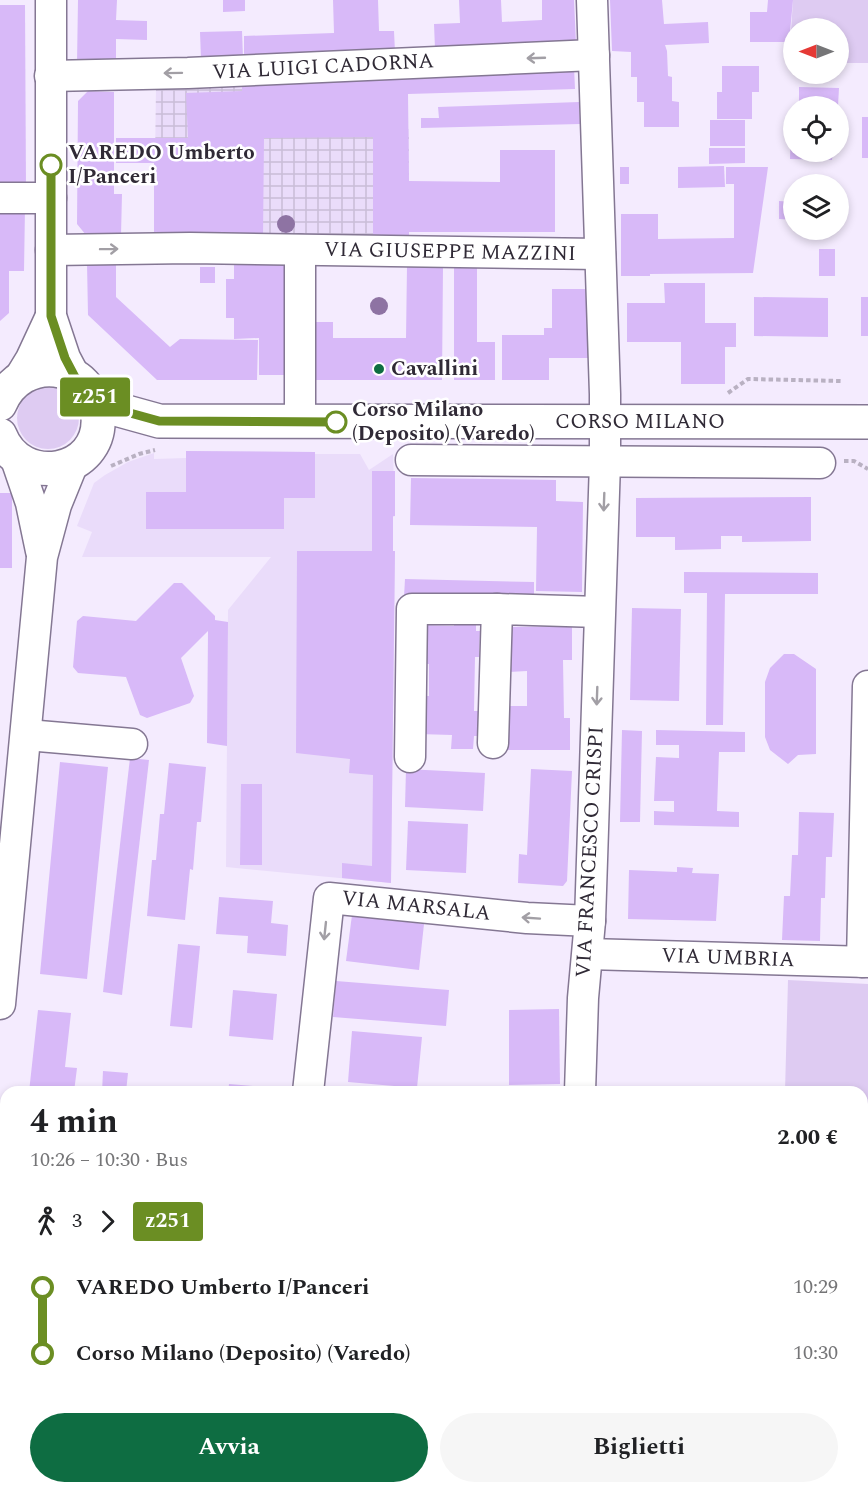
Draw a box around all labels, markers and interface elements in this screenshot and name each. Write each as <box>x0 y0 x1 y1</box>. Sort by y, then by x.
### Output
north arrow <box>783 18 849 84</box>
map controls <box>783 18 849 240</box>
street label: VIA LUIGI CADORNA <box>211 45 435 89</box>
one-way arrow <box>527 52 547 63</box>
one-way arrow <box>164 67 184 79</box>
button: locate <box>783 96 849 162</box>
place label: VAREDO Umberto I/Panceri <box>68 137 255 193</box>
marker: VAREDO Umberto I/Panceri <box>40 154 62 176</box>
button: layers <box>783 174 849 240</box>
street label: VIA GIUSEPPE MAZZINI <box>324 234 576 270</box>
one-way arrow <box>99 243 119 255</box>
place label: Cavallini <box>391 353 478 385</box>
marker: Cavallini <box>372 362 386 376</box>
line badge: z251 <box>53 378 137 416</box>
text: z251 <box>72 381 118 413</box>
place label: Corso Milano (Deposito) (Varedo) <box>352 394 535 450</box>
street label: CORSO MILANO <box>555 406 725 438</box>
marker: Corso Milano (Deposito) (Varedo) <box>325 411 347 433</box>
one-way arrow <box>598 491 609 511</box>
one-way arrow <box>591 686 602 706</box>
street label: VIA FRANCESCO CRISPI <box>567 726 613 978</box>
street label: VIA MARSALA <box>340 882 492 930</box>
one-way arrow <box>522 912 542 923</box>
one-way arrow <box>319 921 330 940</box>
street label: VIA UMBRIA <box>661 940 796 976</box>
text: 4 min <box>30 1097 118 1147</box>
text: 2.00 € <box>777 1121 838 1154</box>
text: 10:26 – 10:30 · Bus <box>30 1145 188 1175</box>
icon: walk <box>30 1205 63 1238</box>
icon: forward <box>91 1205 124 1238</box>
text: z251 <box>145 1205 191 1237</box>
text: 3 <box>72 1206 82 1236</box>
text: VAREDO Umberto I/Panceri <box>76 1271 369 1304</box>
text: 10:29 <box>793 1272 838 1302</box>
text: Corso Milano (Deposito) (Varedo) <box>76 1337 411 1370</box>
text: 10:30 <box>793 1338 838 1368</box>
button: Avvia <box>30 1413 428 1482</box>
button: Biglietti <box>440 1413 838 1482</box>

